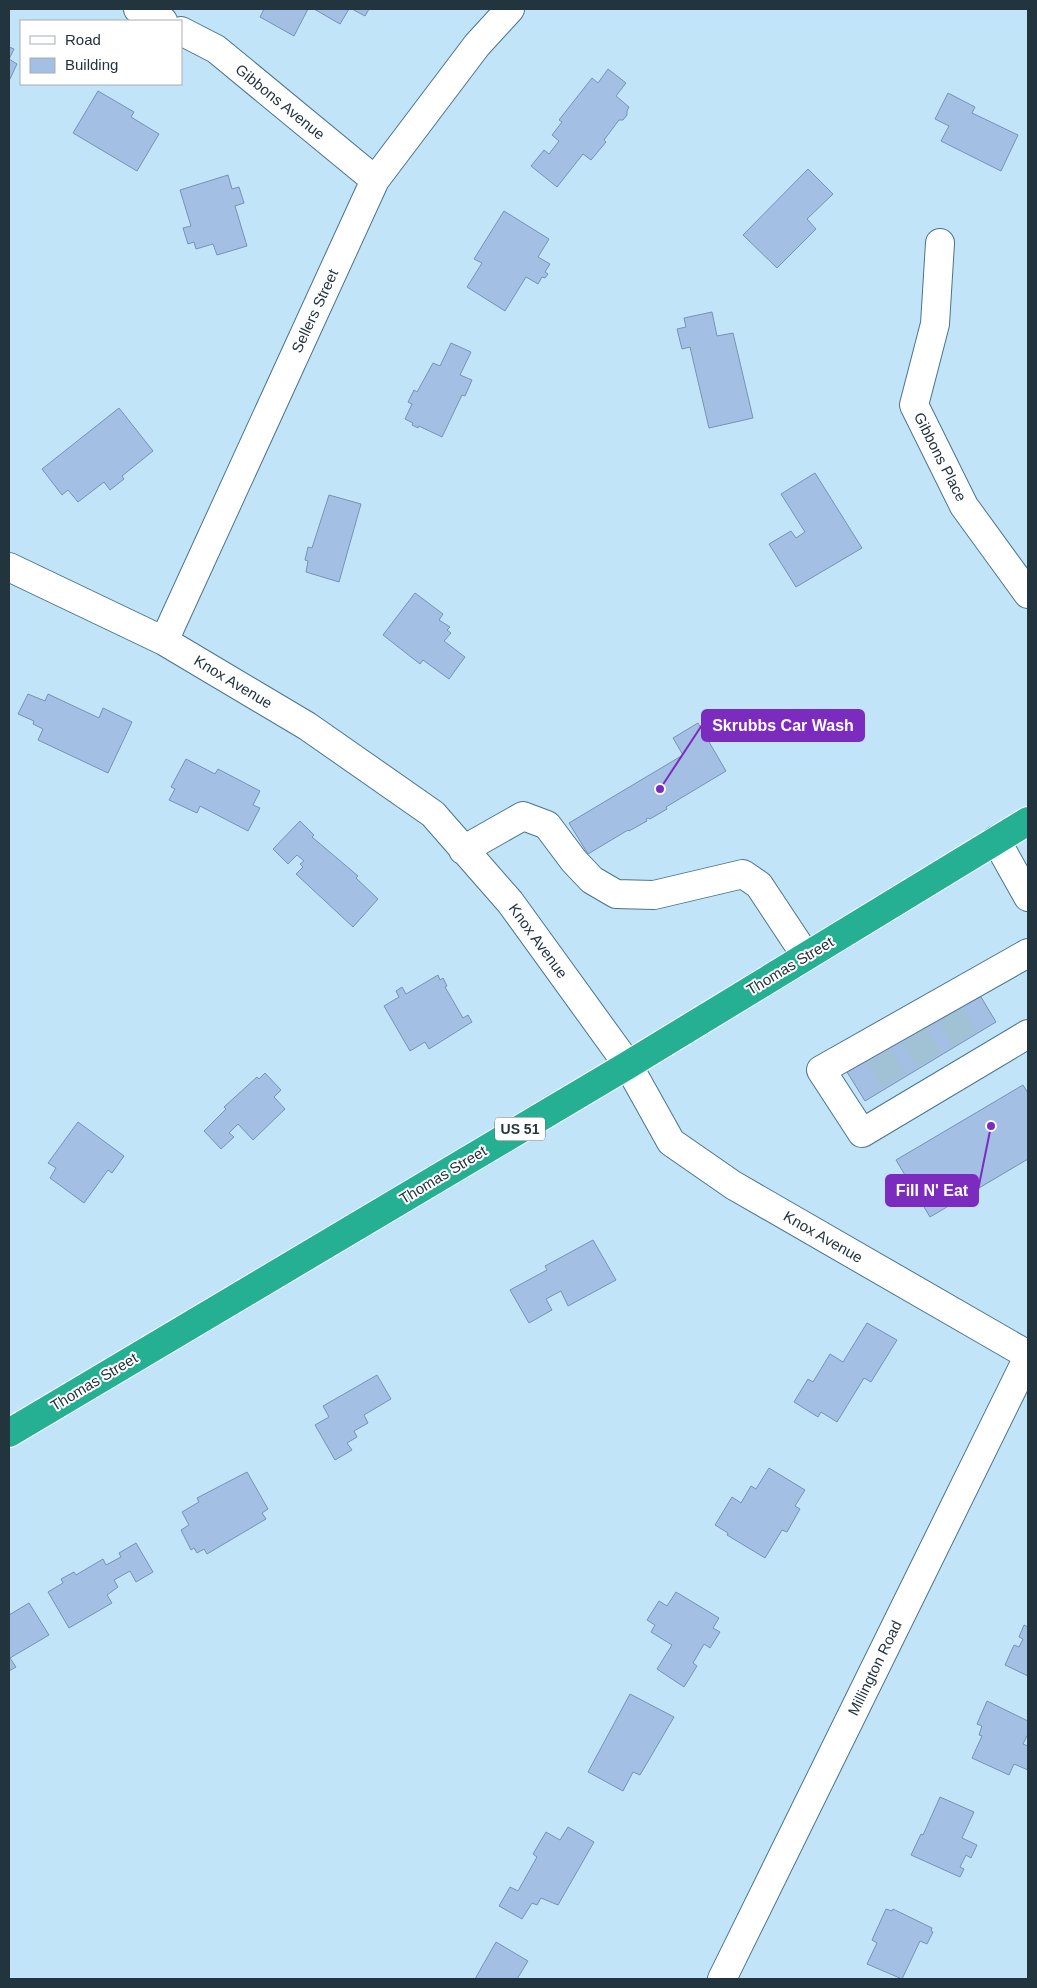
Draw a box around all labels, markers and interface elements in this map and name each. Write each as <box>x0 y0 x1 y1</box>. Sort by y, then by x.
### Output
legend <box>20 20 182 85</box>
text: Road <box>65 31 101 48</box>
text: Building <box>65 56 118 73</box>
street label: Gibbons Avenue <box>232 60 328 143</box>
street label: Sellers Street <box>288 266 342 355</box>
street label: Gibbons Place <box>911 409 970 504</box>
street label: Knox Avenue <box>191 652 275 712</box>
callout: Skrubbs Car Wash <box>702 710 864 741</box>
text: Skrubbs Car Wash <box>712 717 854 734</box>
street label: Knox Avenue <box>506 900 571 981</box>
street label: Thomas Street <box>743 933 837 998</box>
road number: US 51 <box>495 1118 545 1140</box>
street label: Thomas Street <box>396 1142 490 1207</box>
callout: Fill N' Eat <box>886 1175 978 1206</box>
text: Fill N' Eat <box>896 1182 969 1199</box>
street label: Knox Avenue <box>781 1207 866 1266</box>
street label: Thomas Street <box>47 1349 141 1414</box>
street label: Millington Road <box>844 1618 905 1718</box>

